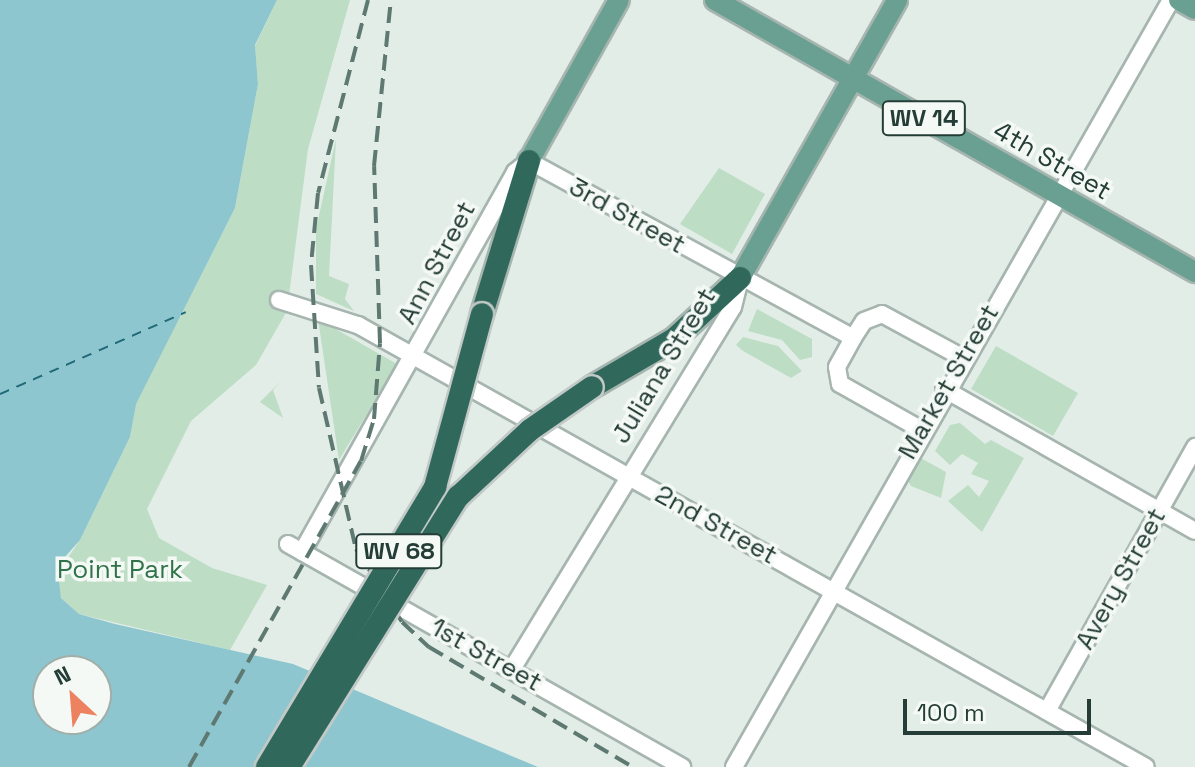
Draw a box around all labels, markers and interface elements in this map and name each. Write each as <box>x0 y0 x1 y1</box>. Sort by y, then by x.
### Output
road number: WV 14 <box>880 98 968 138</box>
street label: 4th Street <box>988 115 1116 207</box>
street label: 3rd Street <box>563 171 691 261</box>
street label: Ann Street <box>392 196 482 330</box>
street label: Juliana Street <box>605 283 723 449</box>
street label: Market Street <box>892 299 1006 465</box>
street label: 2nd Street <box>650 479 782 571</box>
street label: Avery Street <box>1069 503 1173 655</box>
road number: WV 68 <box>355 531 443 571</box>
park label: Point Park <box>57 554 183 586</box>
street label: 1st Street <box>425 612 547 698</box>
north arrow <box>32 655 112 735</box>
text: N <box>50 659 75 691</box>
scale bar <box>907 683 1095 733</box>
text: 100 m <box>917 697 985 728</box>

